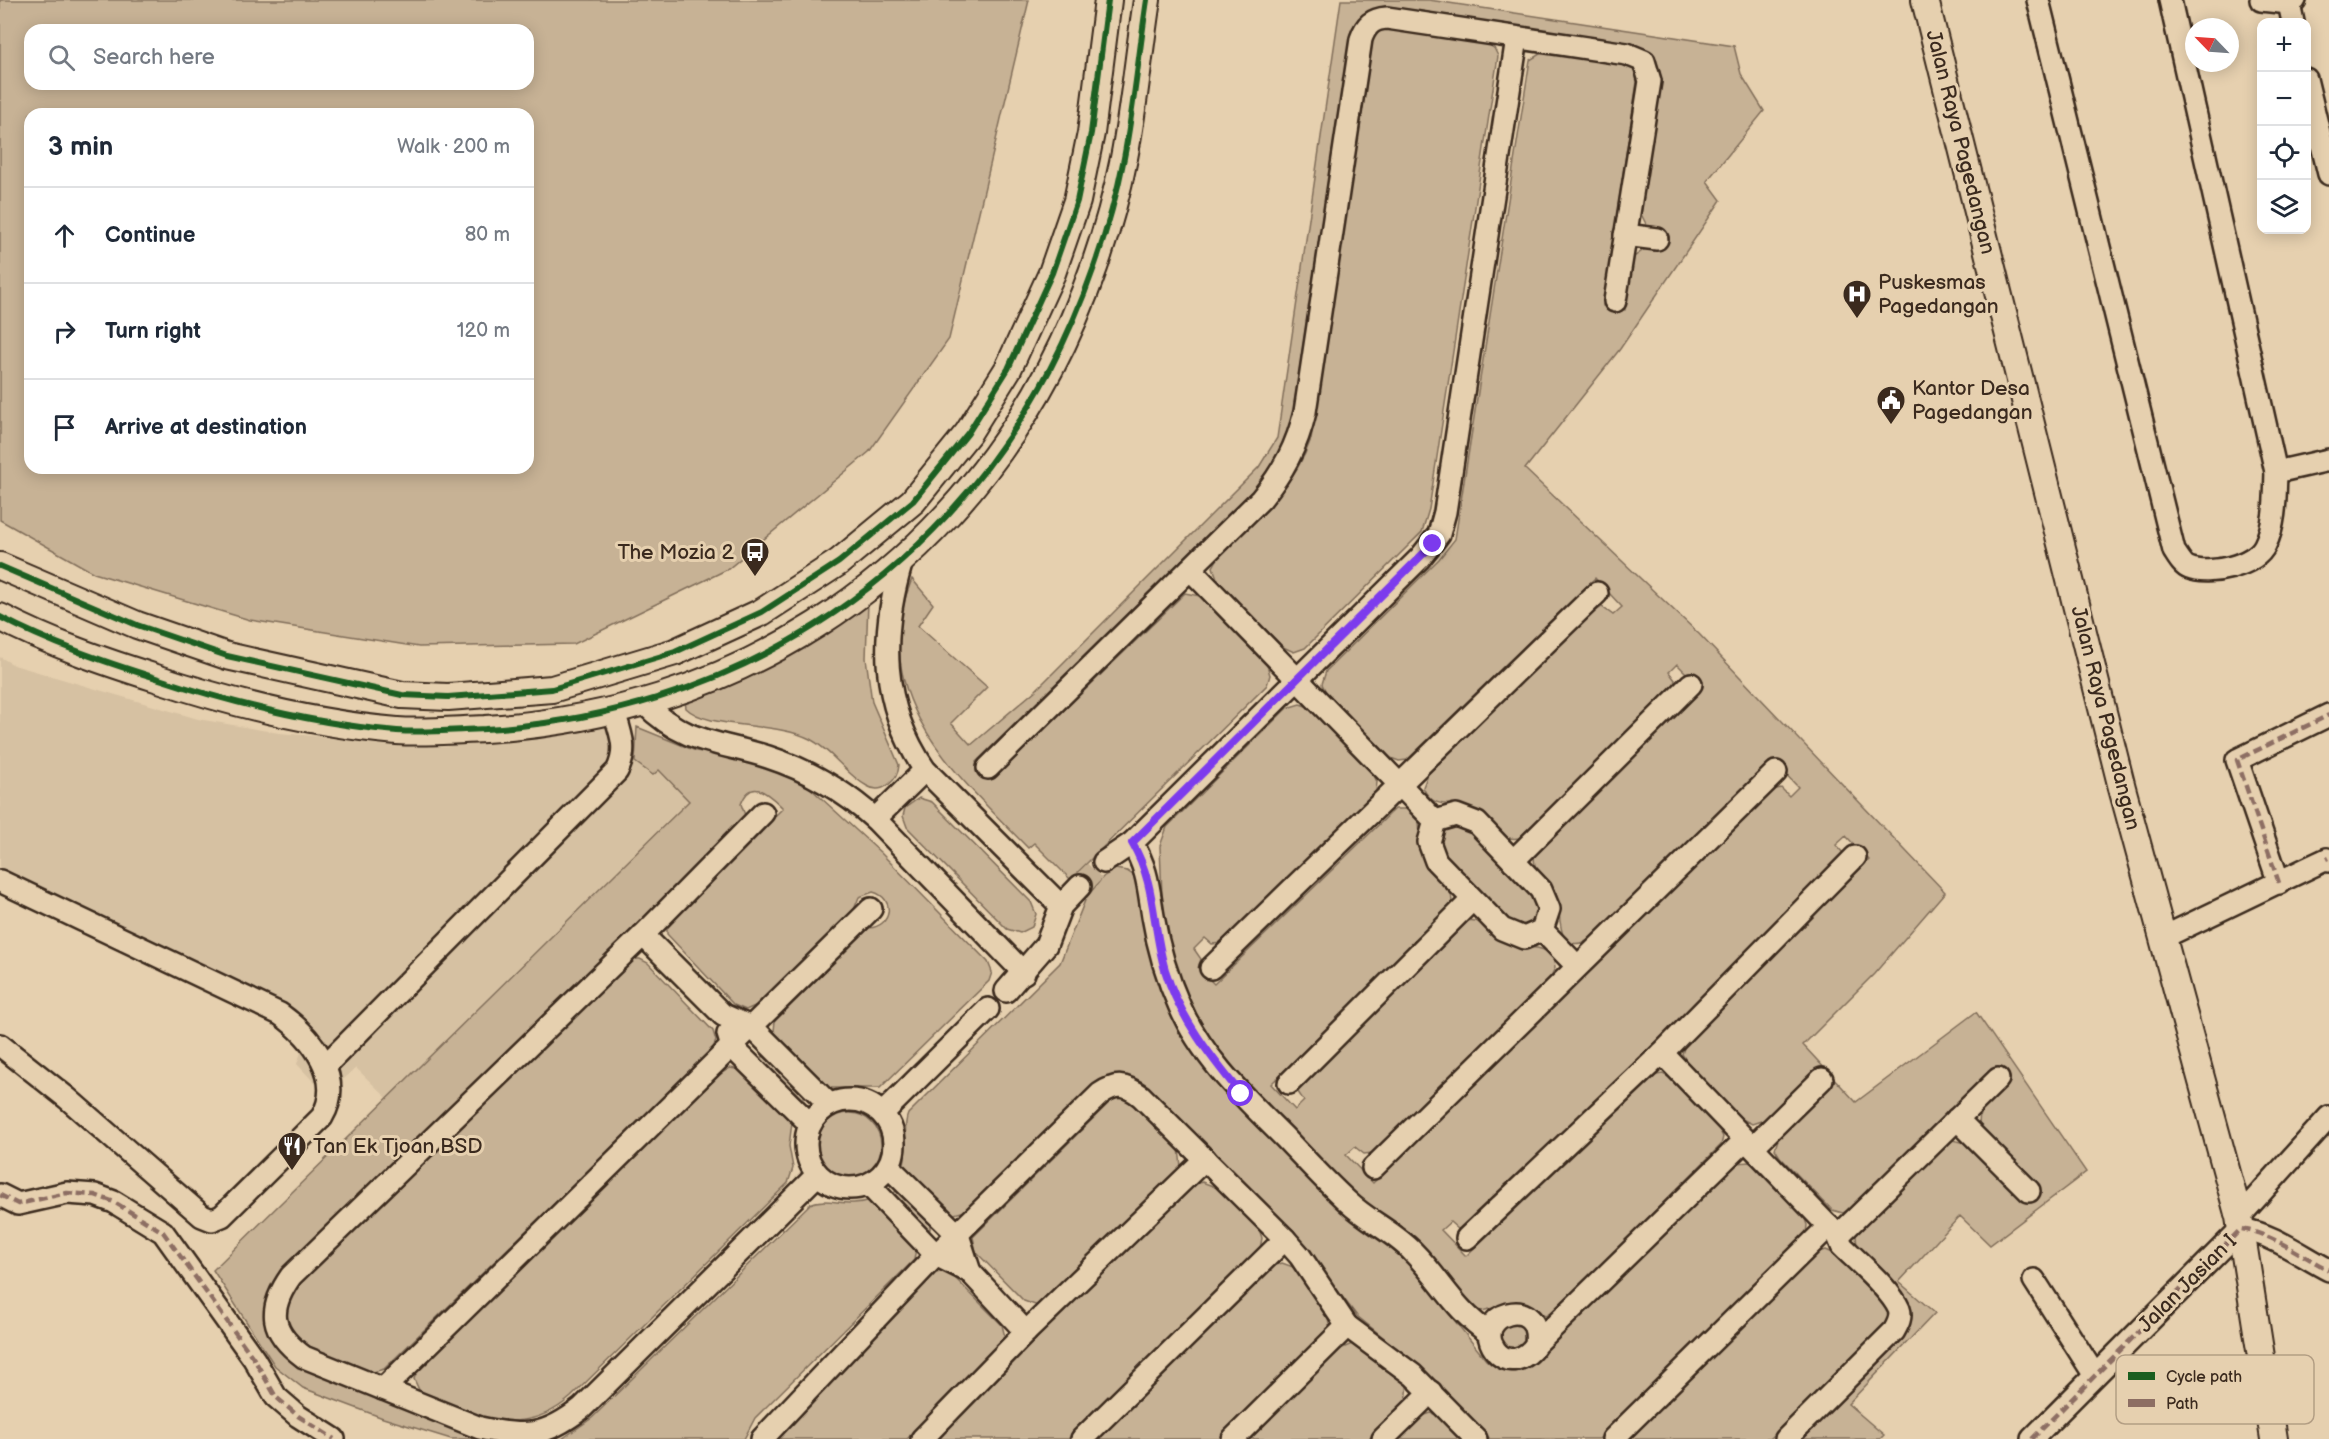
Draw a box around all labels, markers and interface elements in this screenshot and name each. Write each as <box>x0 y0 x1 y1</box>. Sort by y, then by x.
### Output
north arrow <box>2185 18 2239 72</box>
map controls <box>2257 18 2311 234</box>
button: + <box>2257 18 2311 72</box>
search box <box>24 24 534 90</box>
street label: Jalan Raya Pagedangan <box>1921 27 2000 257</box>
icon: search <box>45 41 78 74</box>
text: Search here <box>93 44 215 71</box>
button: − <box>2257 72 2311 126</box>
button: locate <box>2257 126 2311 180</box>
text: 3 min <box>48 132 113 163</box>
text: Walk · 200 m <box>397 135 510 159</box>
button: layers <box>2257 180 2311 234</box>
icon: ahead <box>48 219 81 252</box>
text: Continue <box>105 222 195 249</box>
text: 80 m <box>465 223 510 247</box>
place label: Puskesmas Pagedangan <box>1878 270 1999 319</box>
hospital icon: Puskesmas Pagedangan <box>1841 278 1873 320</box>
icon: right <box>48 315 81 348</box>
text: Turn right <box>105 318 201 345</box>
text: 120 m <box>457 319 510 343</box>
place label: Kantor Desa Pagedangan <box>1912 376 2033 425</box>
public building icon: Kantor Desa Pagedangan <box>1875 384 1907 426</box>
icon: arrive <box>48 411 81 444</box>
text: Arrive at destination <box>105 414 307 441</box>
route end <box>1419 530 1445 556</box>
bus stop icon: The Mozia 2 <box>739 536 771 578</box>
place label: The Mozia 2 <box>617 540 735 565</box>
street label: Jalan Raya Pagedangan <box>2066 603 2145 833</box>
route start <box>1227 1080 1253 1106</box>
restaurant icon: Tan Ek Tjoan BSD <box>276 1130 308 1172</box>
place label: Tan Ek Tjoan BSD <box>313 1134 483 1159</box>
street label: Jalan Jasian I <box>2133 1229 2242 1338</box>
legend <box>2116 1355 2314 1424</box>
text: Cycle path <box>2166 1368 2242 1387</box>
text: Path <box>2166 1395 2198 1414</box>

